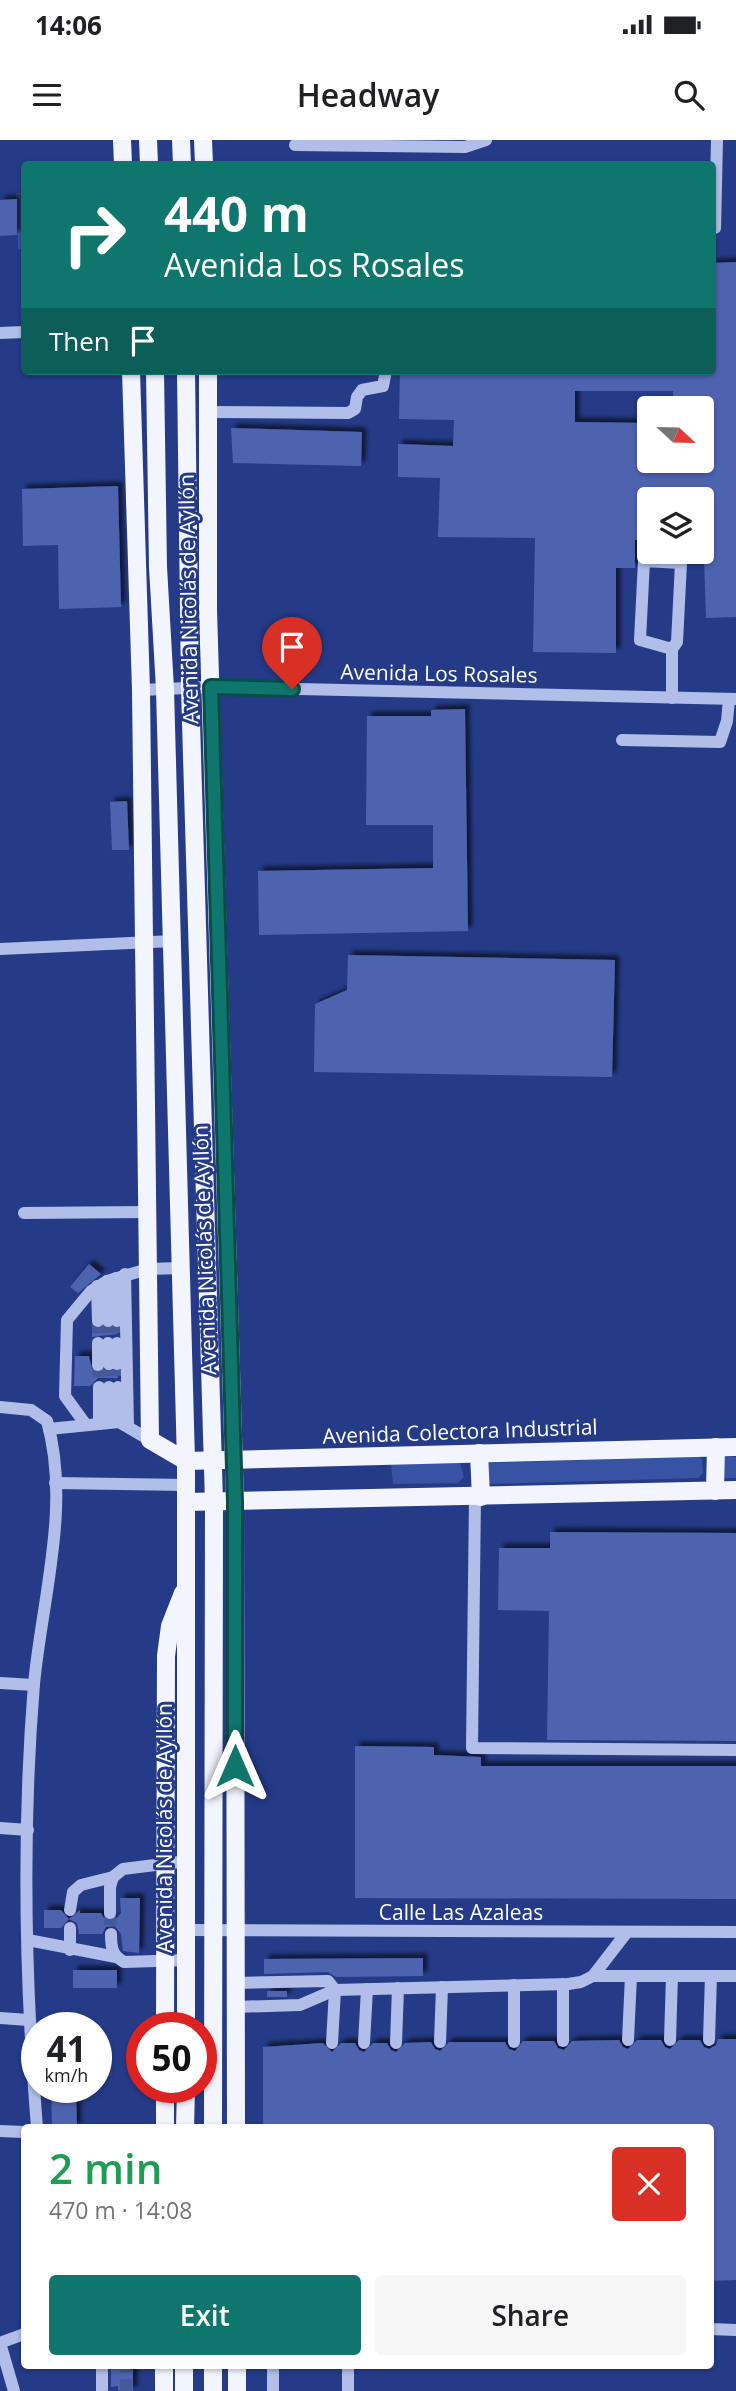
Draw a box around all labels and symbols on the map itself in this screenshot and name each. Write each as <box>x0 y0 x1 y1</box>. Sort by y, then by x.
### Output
north arrow <box>637 396 714 472</box>
street label: Avenida Nicolás de Ayllón <box>172 474 204 724</box>
pin <box>262 617 322 689</box>
street label: Avenida Los Rosales <box>340 657 538 689</box>
street label: Avenida Nicolás de Ayllón <box>186 1125 222 1375</box>
street label: Avenida Colectora Industrial <box>322 1412 598 1450</box>
street label: Avenida Nicolás de Ayllón <box>150 1703 178 1953</box>
position arrow <box>198 1729 272 1803</box>
street label: Calle Las Azaleas <box>379 1898 543 1926</box>
speed limit sign: 50 <box>126 2012 217 2103</box>

